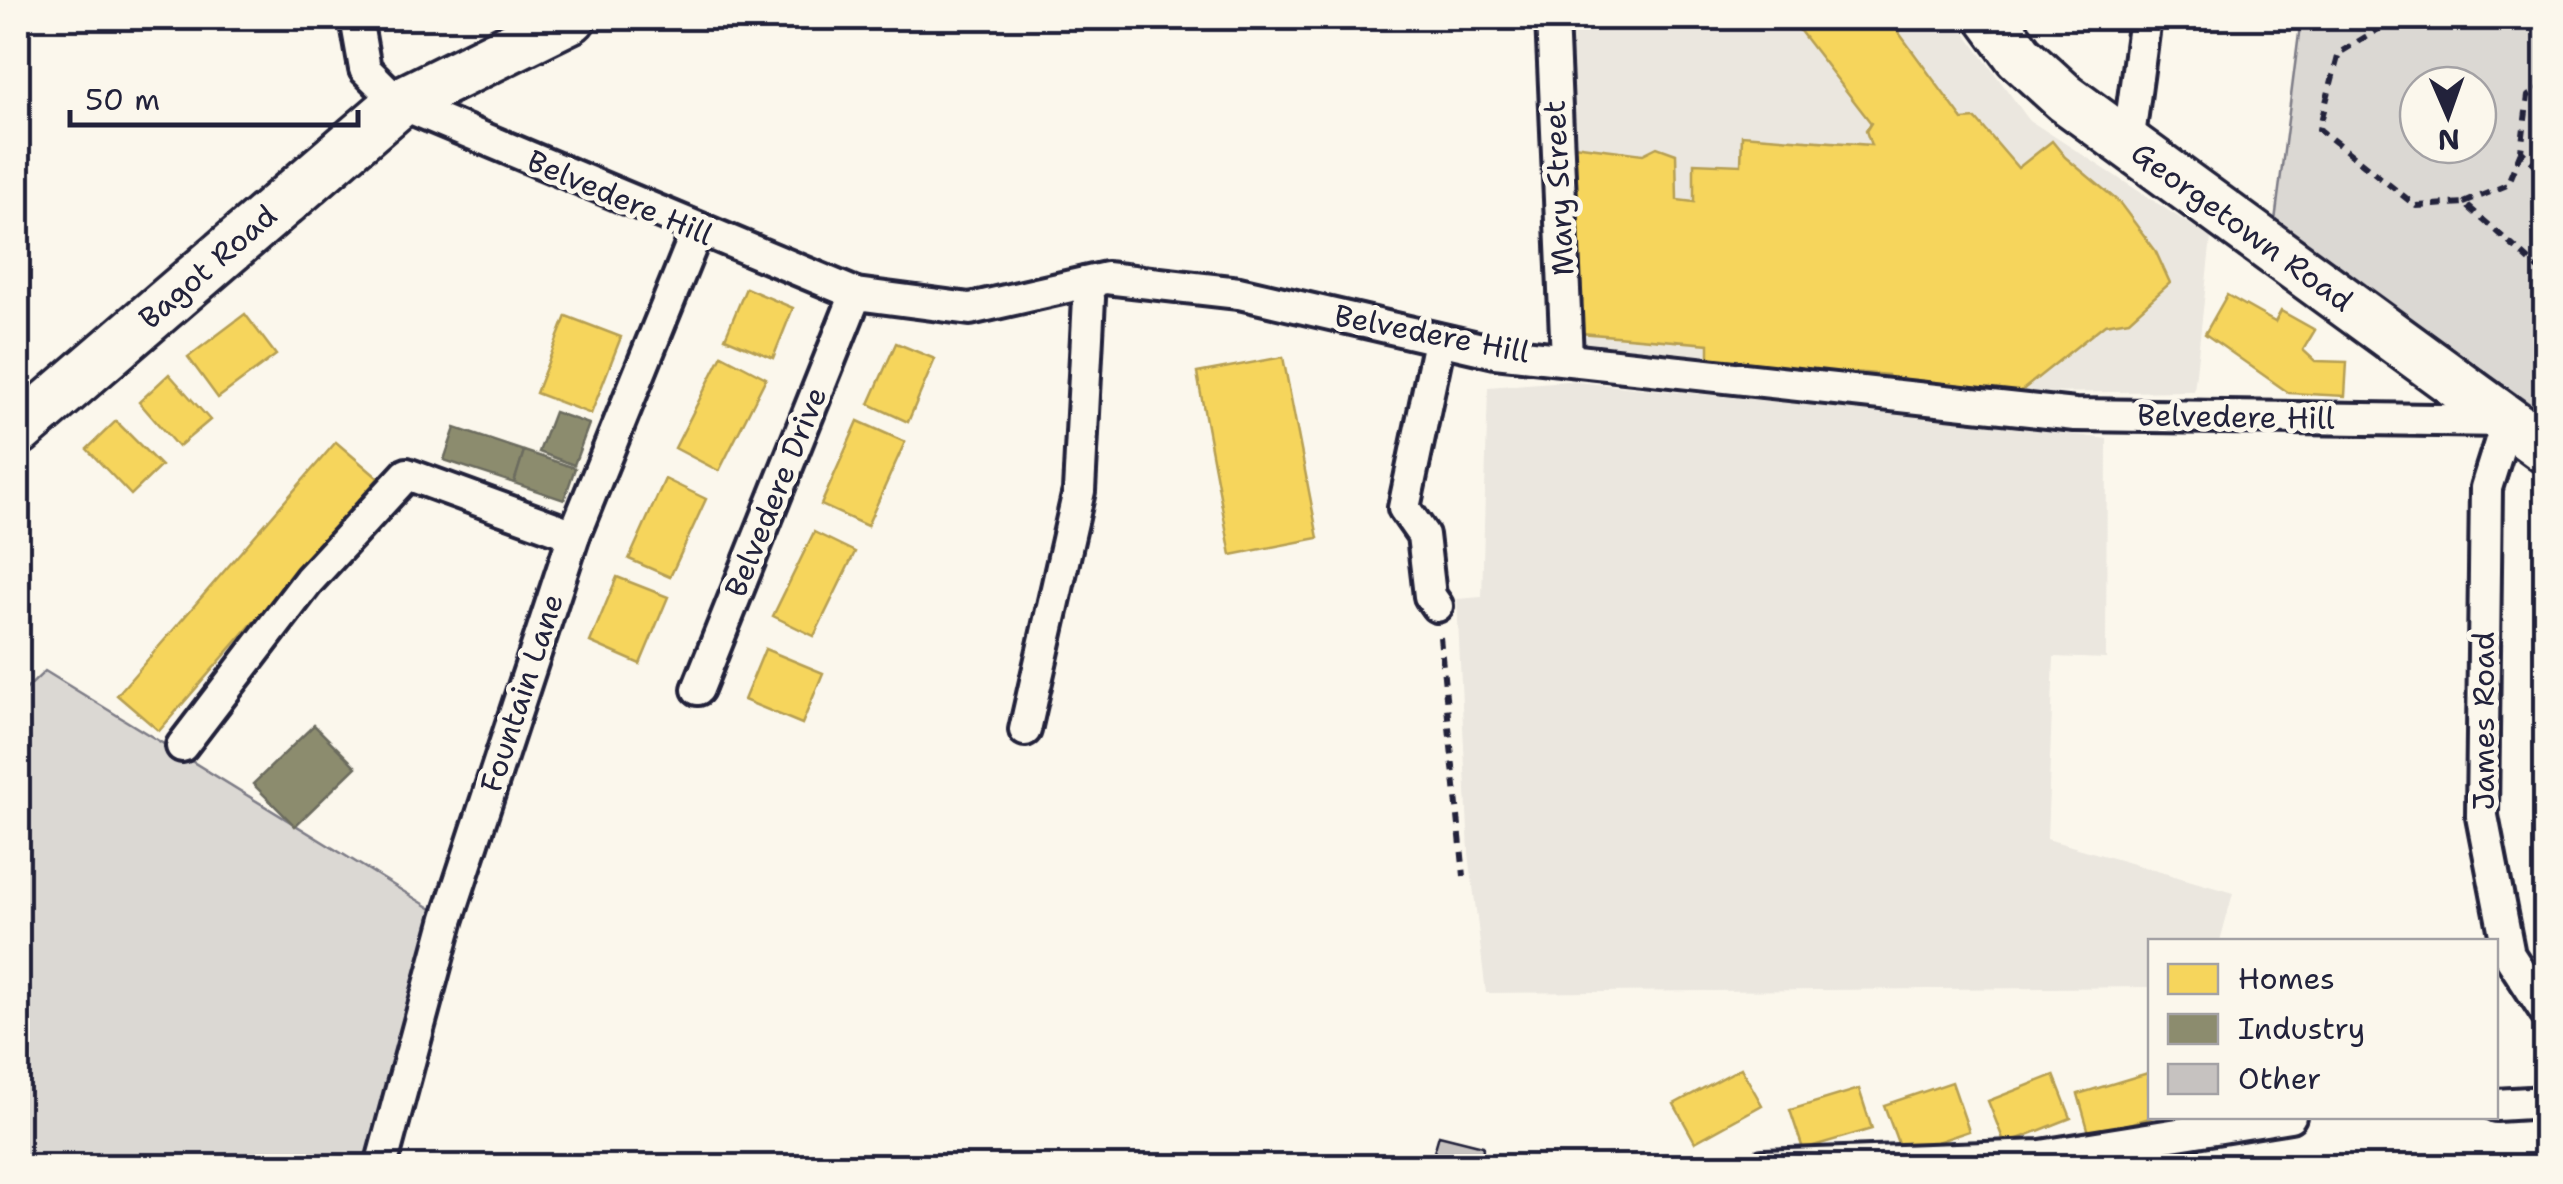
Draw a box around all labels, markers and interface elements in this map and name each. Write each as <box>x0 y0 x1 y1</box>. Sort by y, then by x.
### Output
scale bar <box>70 65 358 127</box>
north arrow <box>2398 65 2498 165</box>
text: 50 m <box>85 79 160 120</box>
street label: Mary Street <box>1533 99 1584 277</box>
text: N <box>2437 121 2461 159</box>
street label: Georgetown Road <box>2123 132 2361 321</box>
street label: Belvedere Hill <box>521 140 719 255</box>
street label: Bagot Road <box>130 195 285 338</box>
street label: Belvedere Hill <box>1331 295 1533 372</box>
street label: Belvedere Drive <box>715 381 836 603</box>
street label: Belvedere Hill <box>2137 394 2335 439</box>
street label: Fountain Lane <box>470 588 573 797</box>
street label: James Road <box>2463 631 2504 811</box>
legend <box>2148 939 2498 1119</box>
text: Homes <box>2238 958 2335 999</box>
text: Industry <box>2238 1008 2365 1049</box>
text: Other <box>2238 1058 2321 1099</box>

